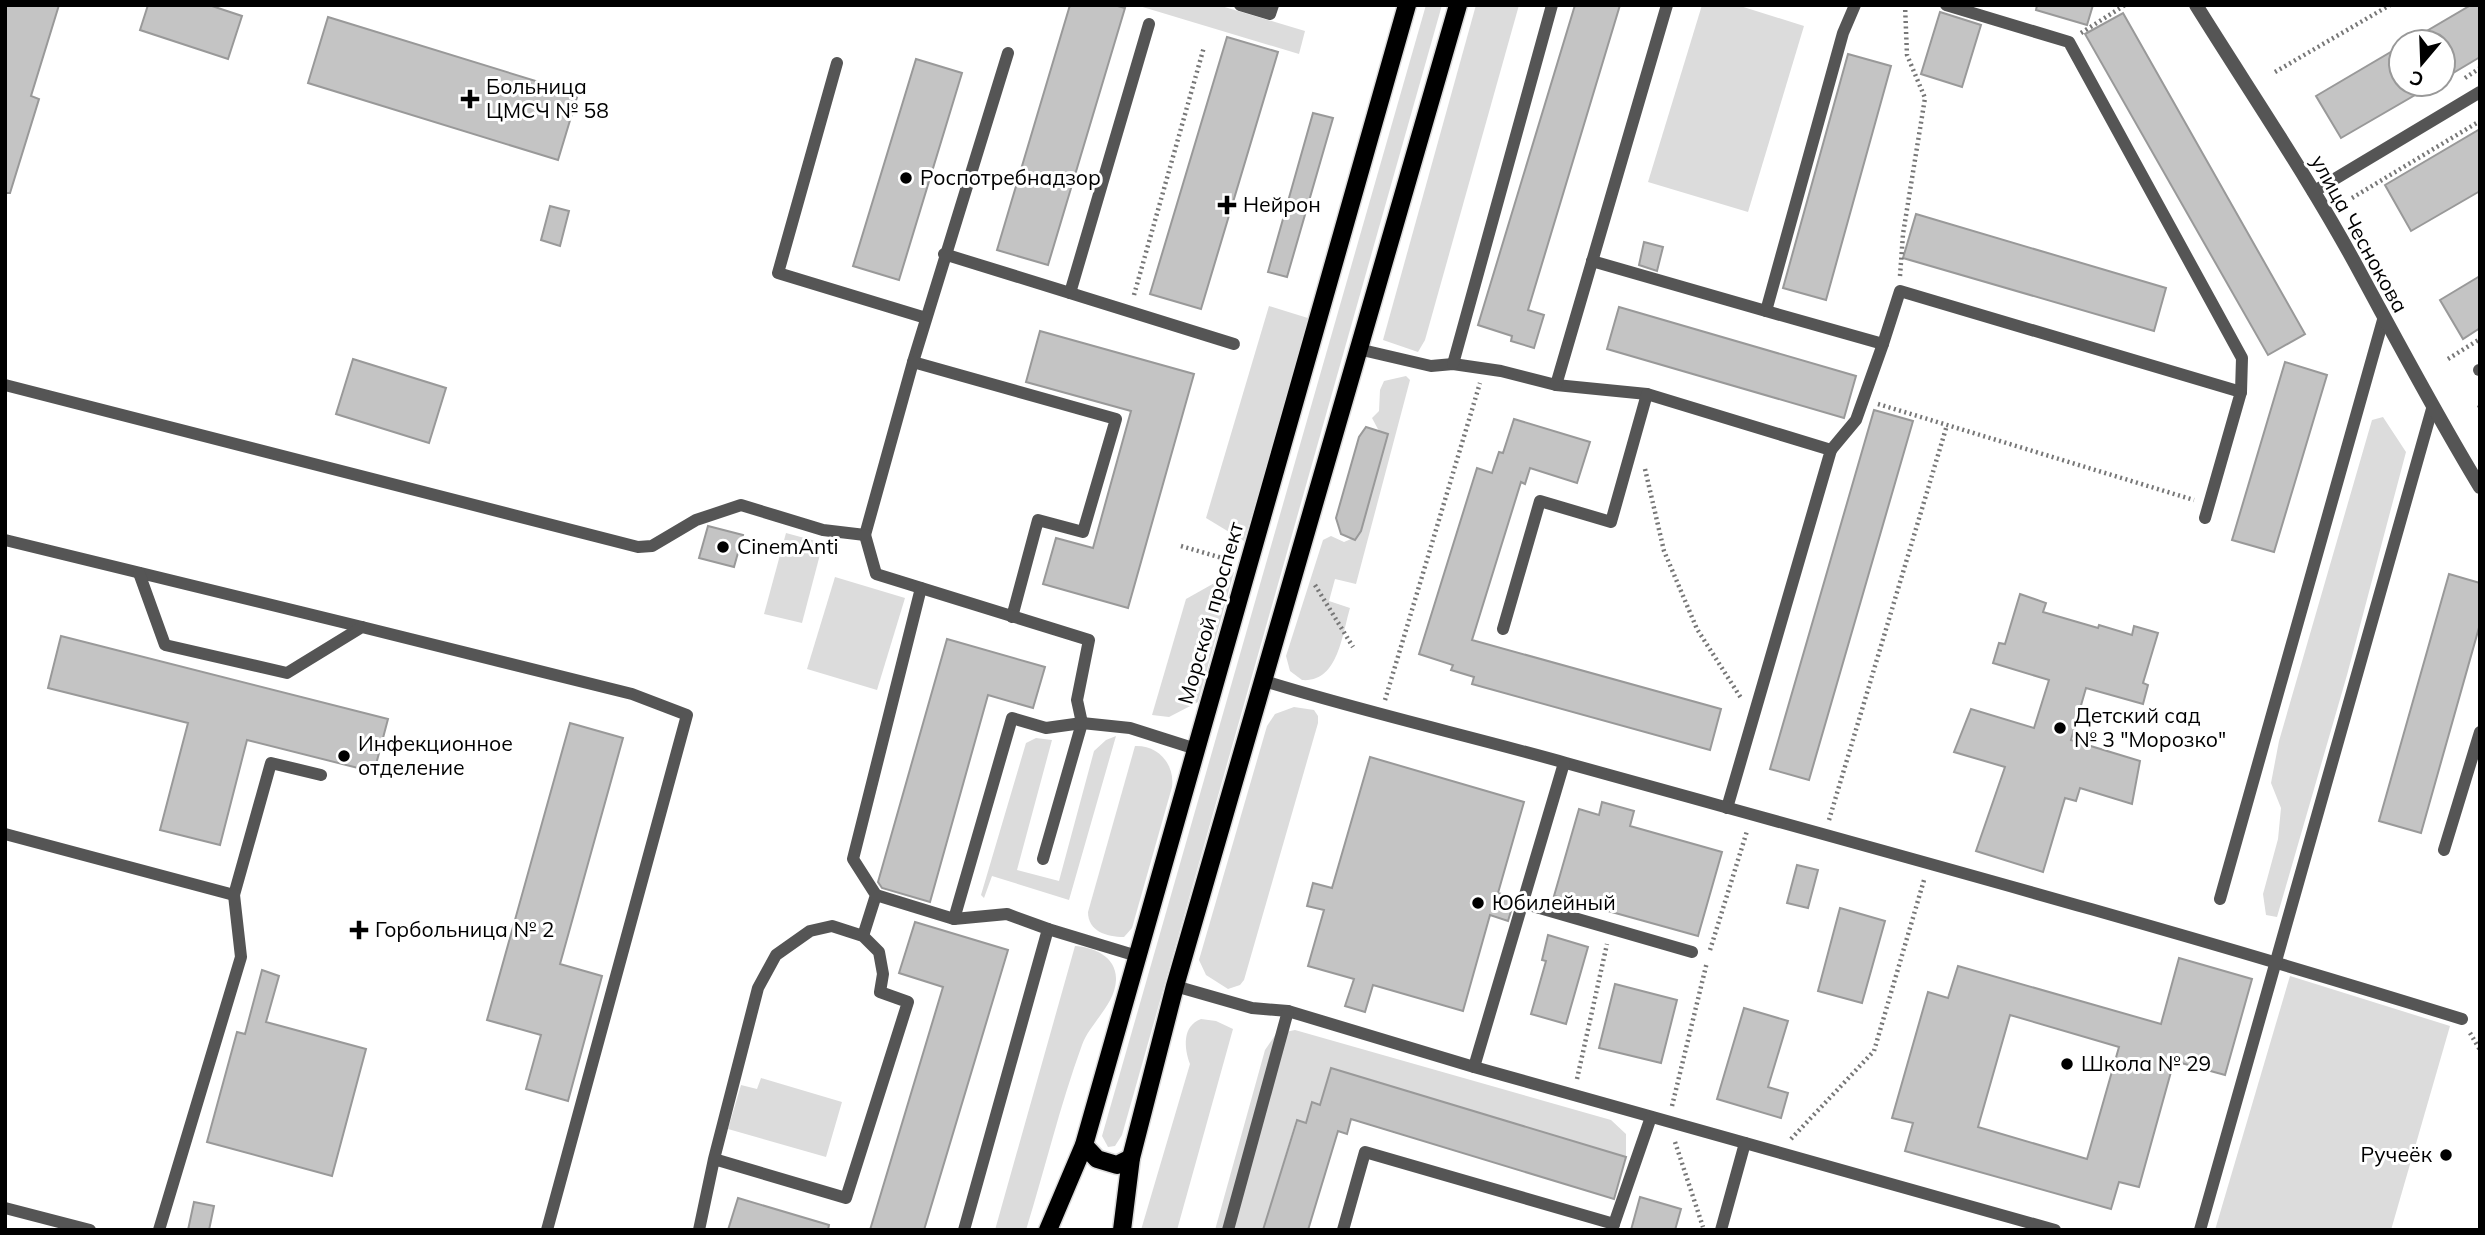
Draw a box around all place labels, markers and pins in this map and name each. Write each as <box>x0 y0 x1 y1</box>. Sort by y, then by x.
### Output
place label: Больница ЦМСЧ № 58 <box>486 73 609 123</box>
marker: Больница ЦМСЧ № 58 <box>460 89 480 109</box>
place label: Роспотребнадзор <box>920 164 1101 190</box>
marker: Роспотребнадзор <box>898 170 914 186</box>
place label: Нейрон <box>1243 191 1321 217</box>
marker: Нейрон <box>1217 195 1237 215</box>
place label: CinemAnti <box>737 533 839 559</box>
marker: CinemAnti <box>715 539 731 555</box>
place label: Детский сад № 3 "Морозко" <box>2074 702 2226 752</box>
marker: Детский сад № 3 "Морозко" <box>2052 720 2068 736</box>
place label: Инфекционное отделение <box>358 730 513 780</box>
marker: Инфекционное отделение <box>336 748 352 764</box>
place label: Юбилейный <box>1492 889 1616 915</box>
marker: Юбилейный <box>1470 895 1486 911</box>
place label: Горбольница № 2 <box>375 916 554 942</box>
marker: Горбольница № 2 <box>349 920 369 940</box>
place label: Школа № 29 <box>2081 1050 2211 1076</box>
marker: Школа № 29 <box>2059 1056 2075 1072</box>
place label: Ручеёк <box>2361 1141 2433 1167</box>
marker: Ручеёк <box>2438 1147 2454 1163</box>

